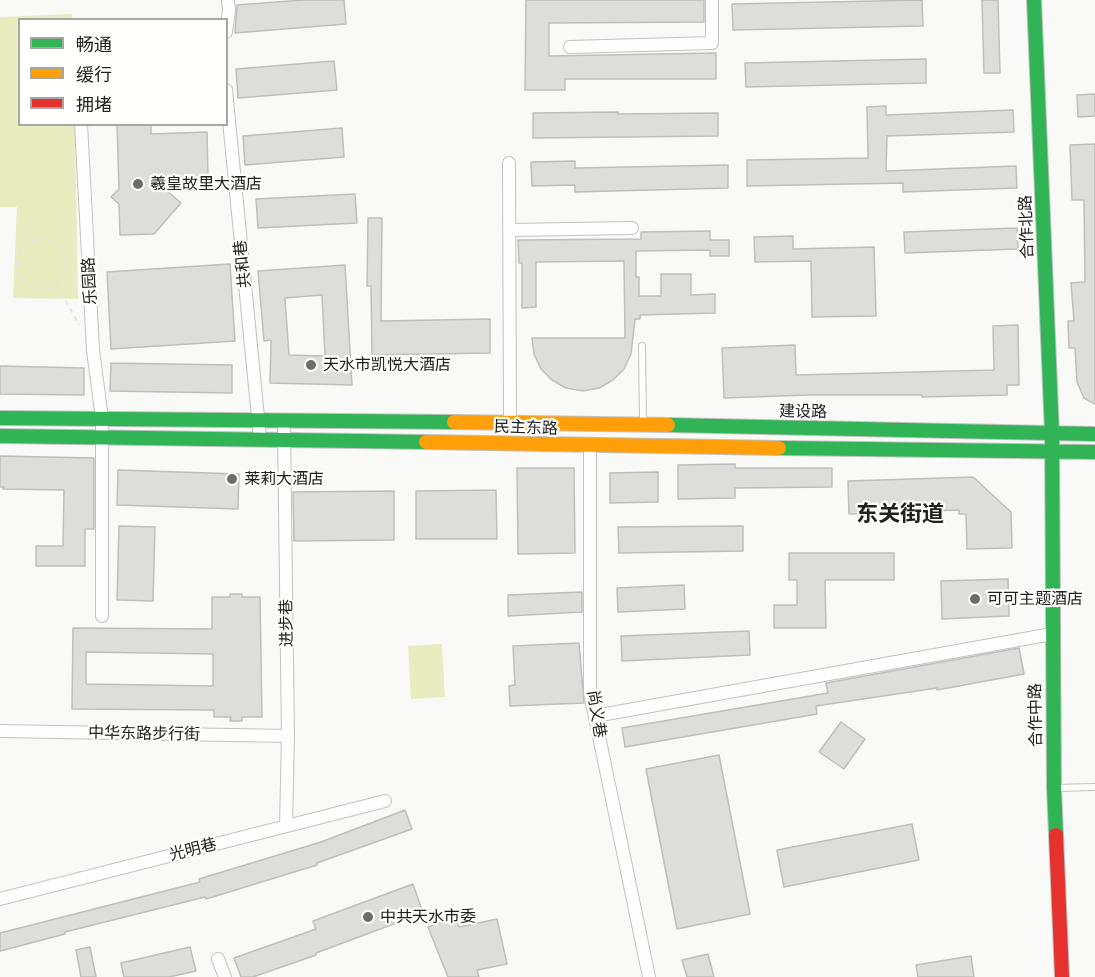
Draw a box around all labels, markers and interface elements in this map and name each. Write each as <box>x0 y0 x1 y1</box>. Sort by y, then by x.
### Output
legend <box>18 18 228 126</box>
text: 畅通 <box>76 34 112 56</box>
text: 缓行 <box>76 64 112 86</box>
text: 拥堵 <box>76 94 112 116</box>
place label: 羲皇故里大酒店 <box>150 174 262 194</box>
marker: 羲皇故里大酒店 <box>131 177 145 191</box>
street label: 合作北路 <box>1016 195 1038 259</box>
street label: 共和巷 <box>231 239 255 289</box>
street label: 乐园路 <box>79 257 101 305</box>
place label: 天水市凯悦大酒店 <box>323 355 451 375</box>
marker: 天水市凯悦大酒店 <box>304 358 318 372</box>
street label: 建设路 <box>779 402 827 422</box>
street label: 民主东路 <box>494 417 558 439</box>
place label: 莱莉大酒店 <box>244 469 324 489</box>
marker: 莱莉大酒店 <box>225 472 239 486</box>
district label: 东关街道 <box>856 502 944 528</box>
place label: 可可主题酒店 <box>987 589 1083 609</box>
marker: 可可主题酒店 <box>968 592 982 606</box>
street label: 进步巷 <box>277 599 297 647</box>
street label: 合作中路 <box>1026 683 1046 747</box>
street label: 尚义巷 <box>583 689 609 739</box>
street label: 中华东路步行街 <box>88 723 200 745</box>
street label: 光明巷 <box>167 835 219 865</box>
place label: 中共天水市委 <box>380 907 476 927</box>
marker: 中共天水市委 <box>361 910 375 924</box>

